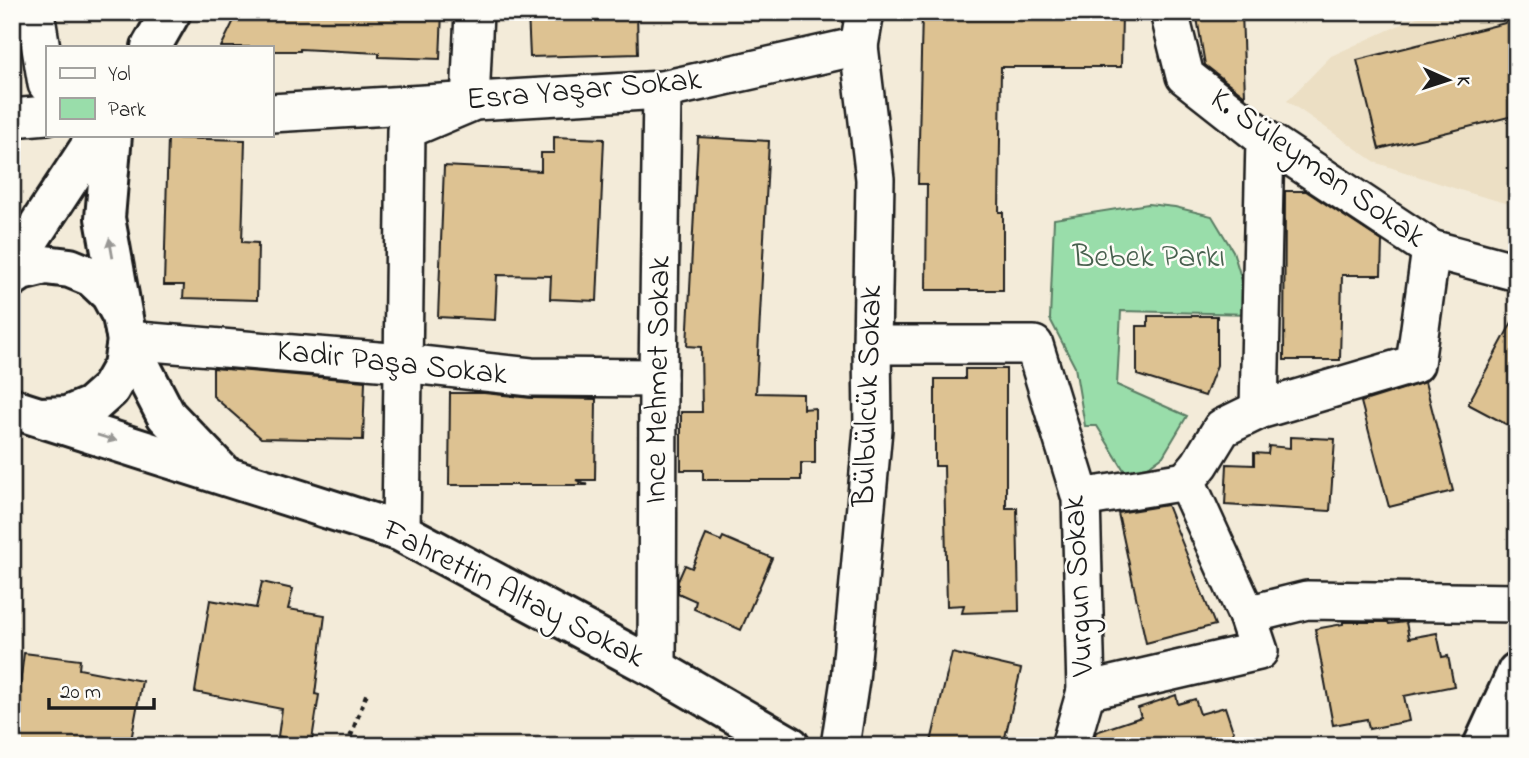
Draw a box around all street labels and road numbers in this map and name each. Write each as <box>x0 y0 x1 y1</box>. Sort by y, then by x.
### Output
street label: Esra Yaşar Sokak <box>464 57 705 125</box>
street label: K. Süleyman Sokak <box>1200 77 1435 262</box>
street label: Ince Mehmet Sokak <box>633 255 685 505</box>
street label: Bülbülcük Sokak <box>842 283 896 509</box>
street label: Kadir Paşa Sokak <box>274 329 511 400</box>
street label: Vurgun Sokak <box>1052 493 1108 679</box>
street label: Fahrettin Altay Sokak <box>373 508 653 682</box>

